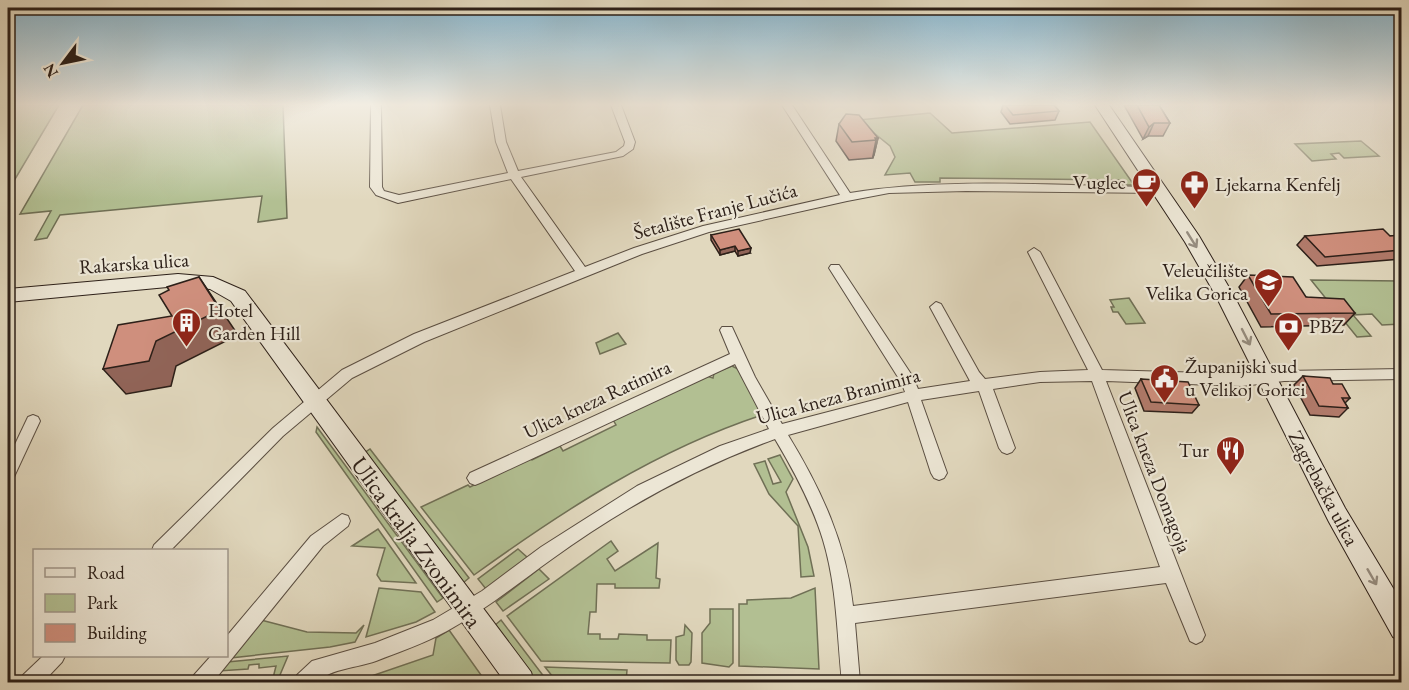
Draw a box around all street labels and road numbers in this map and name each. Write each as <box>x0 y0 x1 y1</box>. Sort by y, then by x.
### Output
street label: Šetalište Franje Lučića <box>630 177 800 245</box>
street label: Rakarska ulica <box>78 246 190 280</box>
street label: Ulica kneza Ratimira <box>519 353 675 445</box>
street label: Ulica kneza Branimira <box>753 362 923 430</box>
street label: Ulica kneza Domagoja <box>1112 387 1198 557</box>
street label: Zagrebačka ulica <box>1283 426 1365 550</box>
street label: Ulica kralja Zvonimira <box>344 450 490 634</box>

